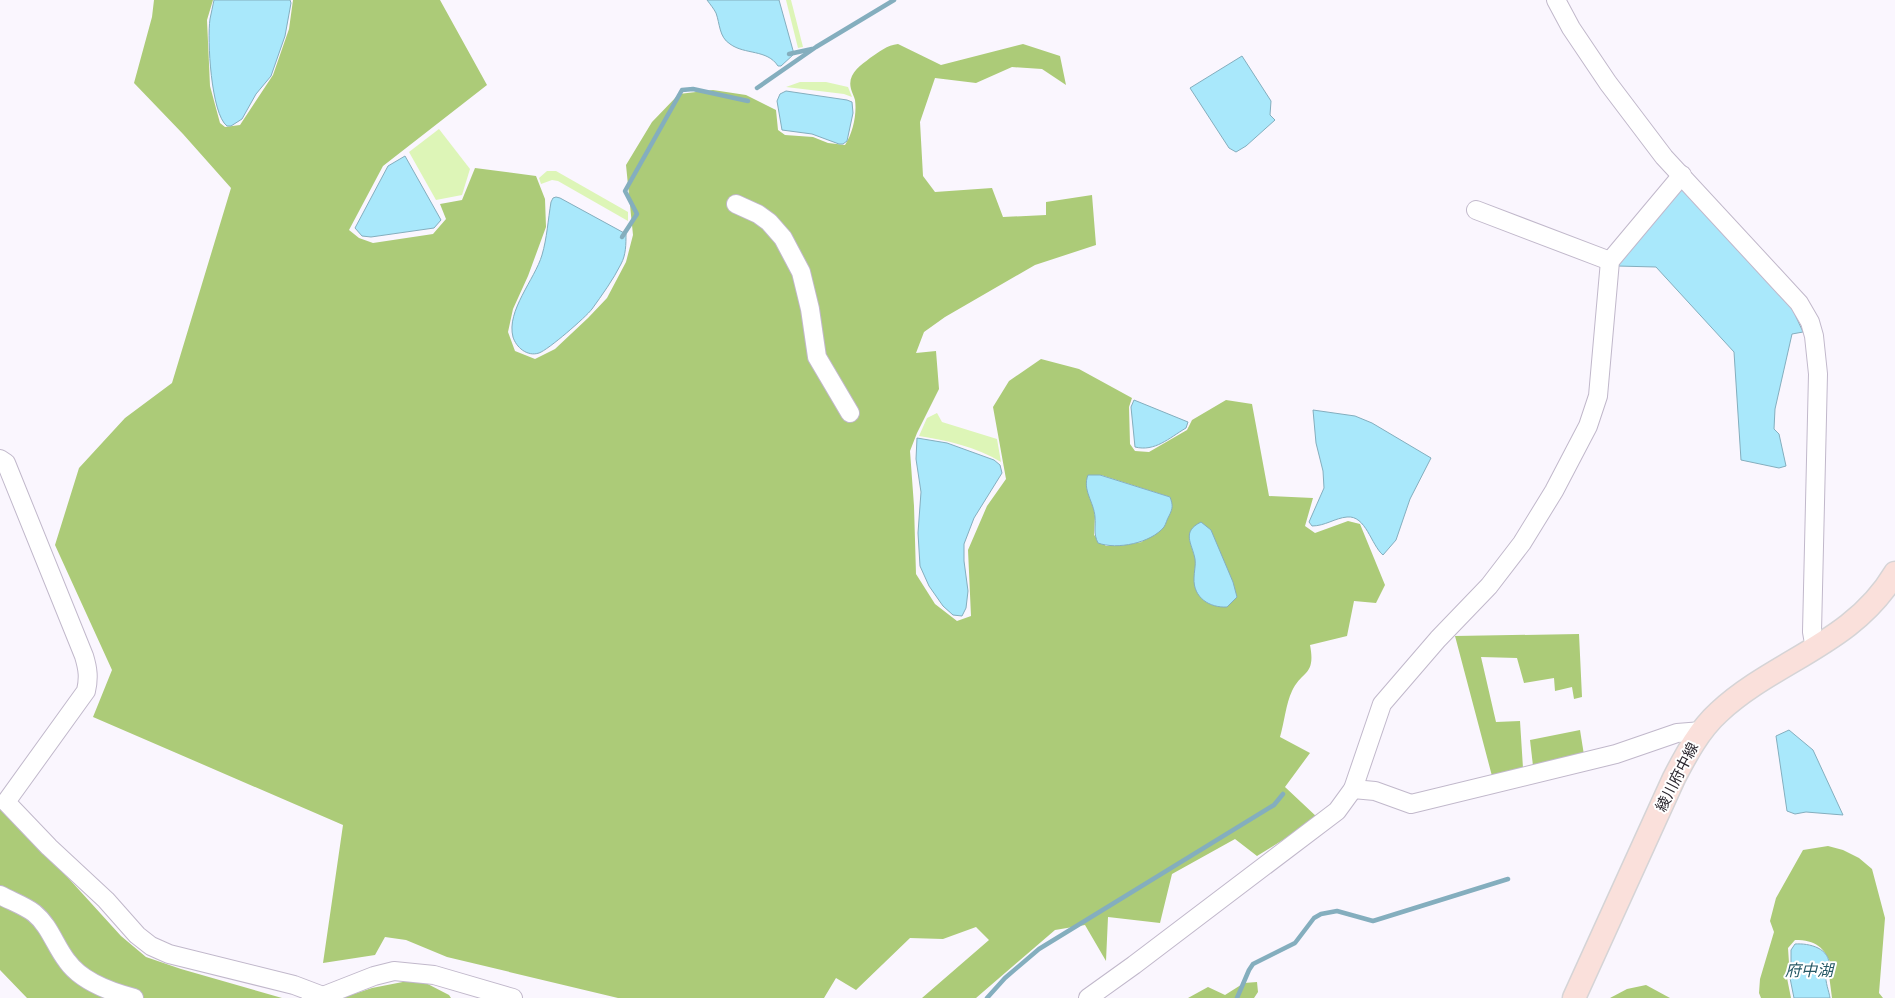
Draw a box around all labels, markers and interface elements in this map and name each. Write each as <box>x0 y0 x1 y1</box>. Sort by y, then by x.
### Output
street label: 綾川府中線 <box>1652 739 1702 815</box>
water label: 府中湖 <box>1785 961 1836 980</box>

